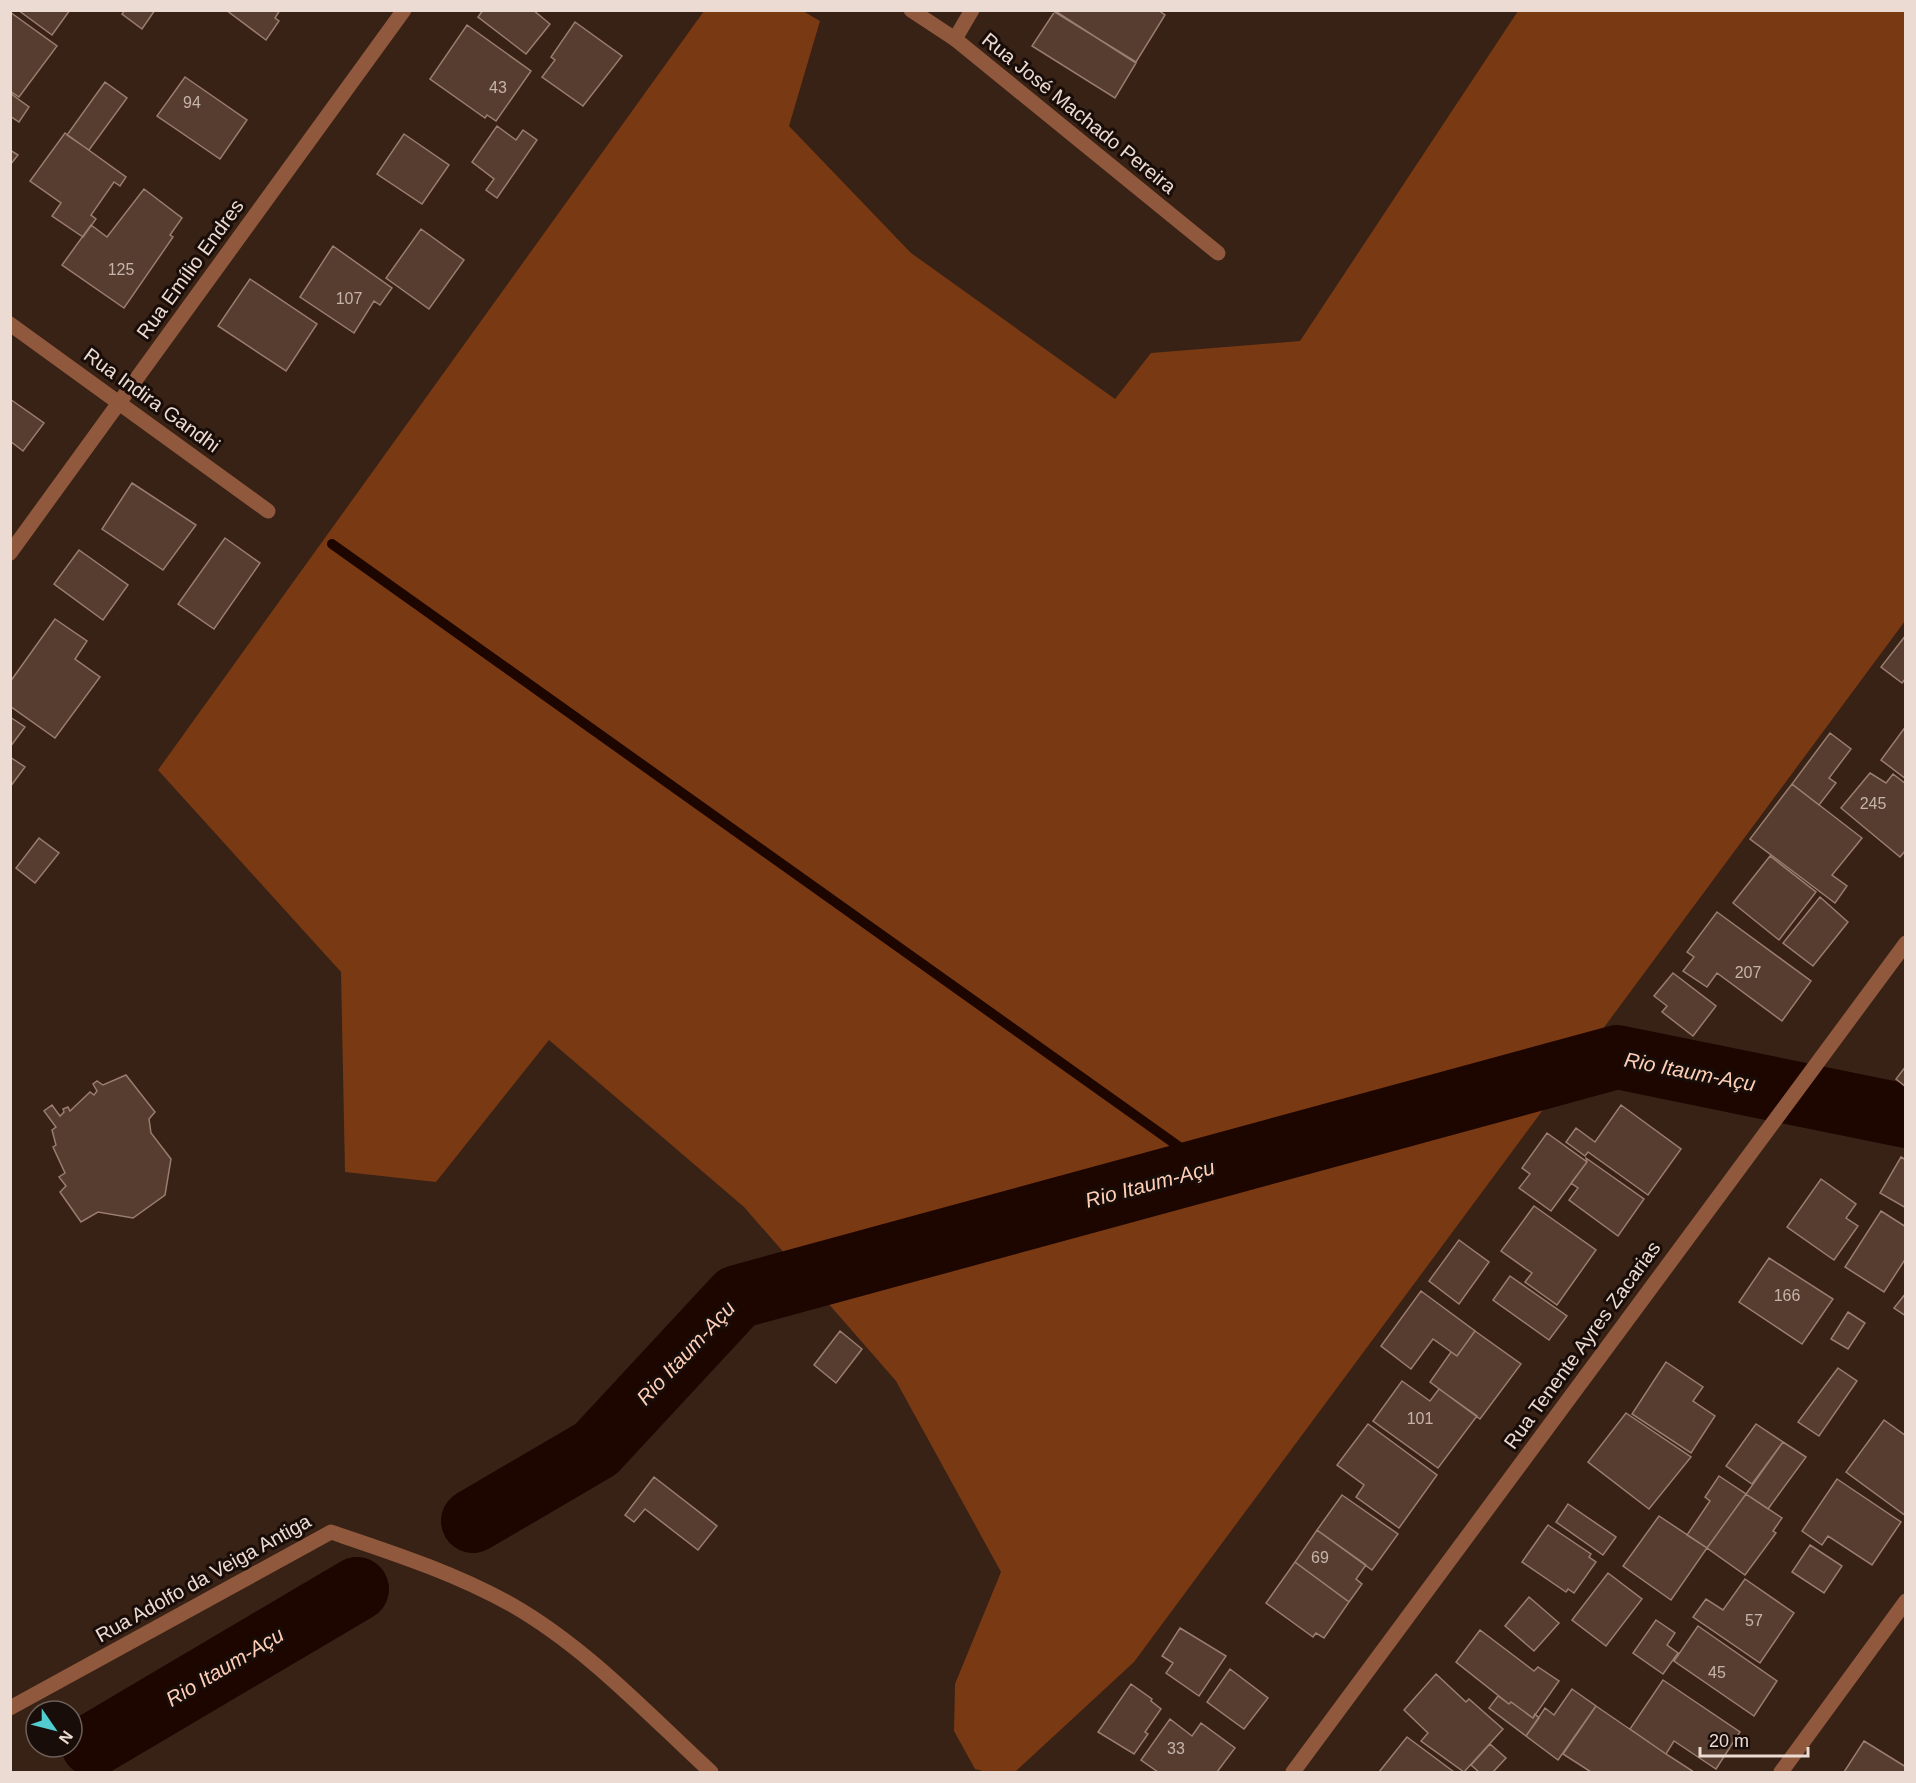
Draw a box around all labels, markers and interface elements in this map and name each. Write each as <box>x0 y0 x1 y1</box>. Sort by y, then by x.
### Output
street label: Rua José Machado Pereira <box>978 28 1181 198</box>
house number: 43 <box>489 79 507 96</box>
house number: 94 <box>183 94 201 111</box>
street label: Rua Emílio Endres <box>132 195 248 343</box>
house number: 125 <box>108 261 134 278</box>
house number: 107 <box>336 290 362 307</box>
street label: Rua Indira Gandhi <box>80 343 224 457</box>
house number: 245 <box>1860 795 1886 812</box>
house number: 207 <box>1735 964 1761 981</box>
water label: Rio Itaum-Açu <box>1623 1048 1758 1096</box>
water label: Rio Itaum-Açu <box>1083 1155 1217 1212</box>
street label: Rua Tenente Ayres Zacarias <box>1499 1237 1665 1453</box>
house number: 166 <box>1774 1287 1800 1304</box>
water label: Rio Itaum-Açu <box>632 1296 740 1409</box>
house number: 101 <box>1407 1410 1433 1427</box>
street label: Rua Adolfo da Veiga Antiga <box>92 1509 315 1646</box>
house number: 69 <box>1311 1549 1329 1566</box>
house number: 57 <box>1745 1612 1763 1629</box>
water label: Rio Itaum-Açu <box>162 1622 288 1711</box>
house number: 45 <box>1708 1664 1726 1681</box>
north arrow <box>24 1699 84 1759</box>
scale bar <box>1700 1720 1808 1758</box>
text: N <box>56 1728 76 1747</box>
text: 20 m <box>1709 1731 1749 1751</box>
house number: 33 <box>1167 1740 1185 1757</box>

